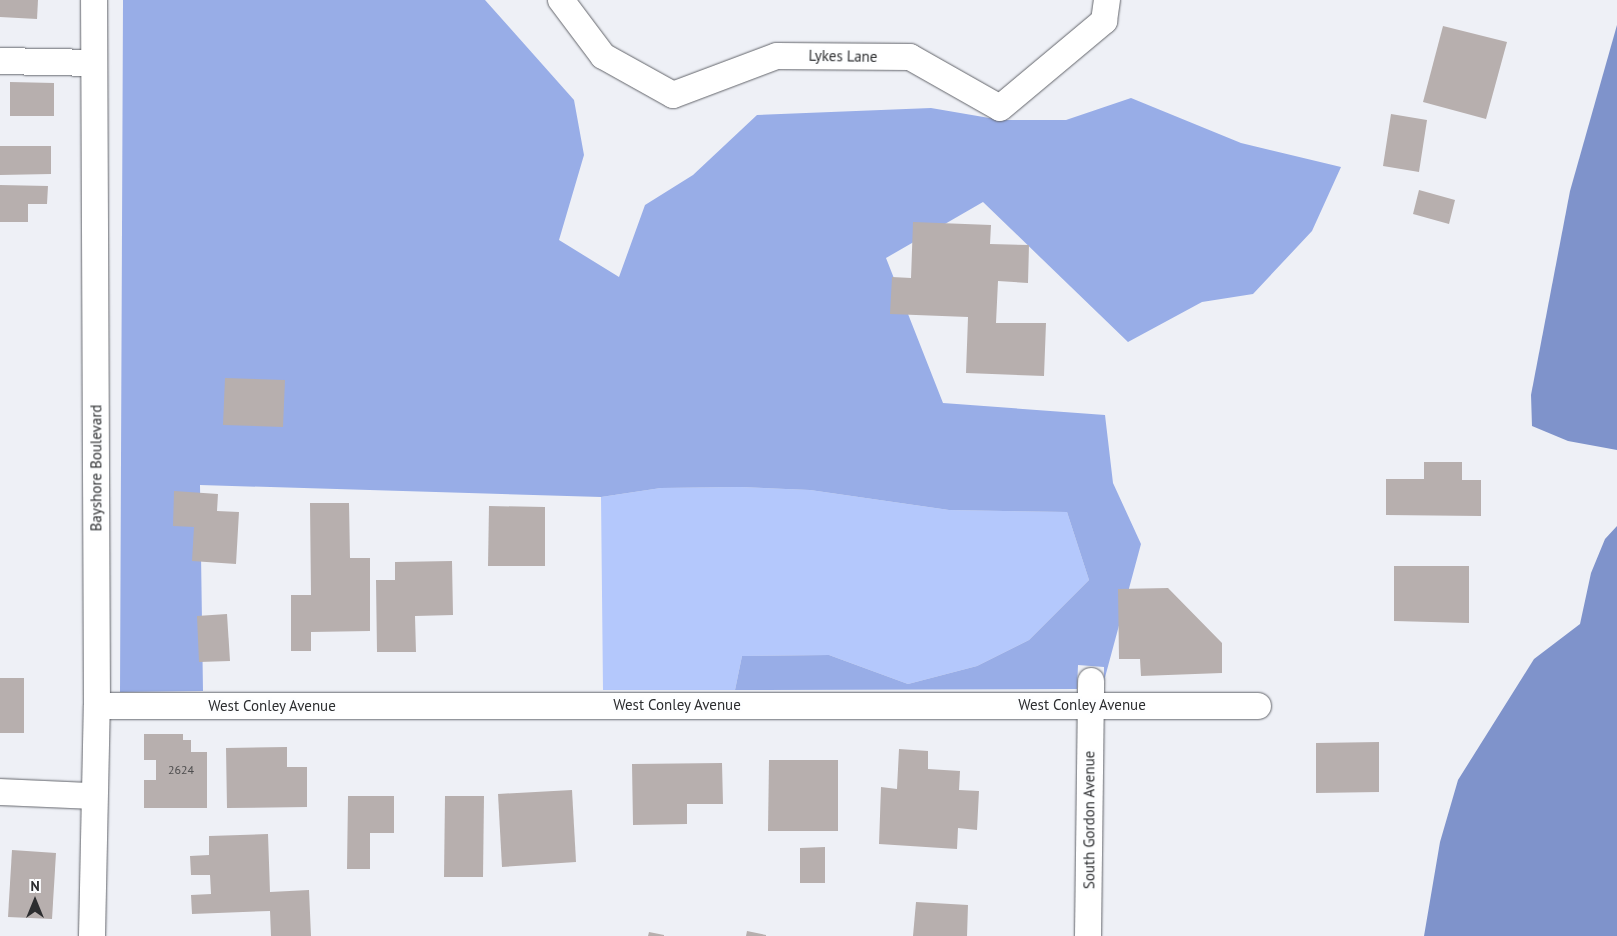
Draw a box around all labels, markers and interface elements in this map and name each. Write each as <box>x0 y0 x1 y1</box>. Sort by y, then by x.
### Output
street label: Lykes Lane <box>808 46 878 66</box>
street label: Bayshore Boulevard <box>87 405 105 531</box>
street label: West Conley Avenue <box>613 696 741 714</box>
street label: West Conley Avenue <box>1018 696 1146 714</box>
street label: West Conley Avenue <box>208 697 336 715</box>
street label: South Gordon Avenue <box>1080 751 1098 889</box>
house number: 2624 <box>168 763 194 777</box>
north arrow <box>10 876 60 926</box>
text: N <box>30 877 40 895</box>

